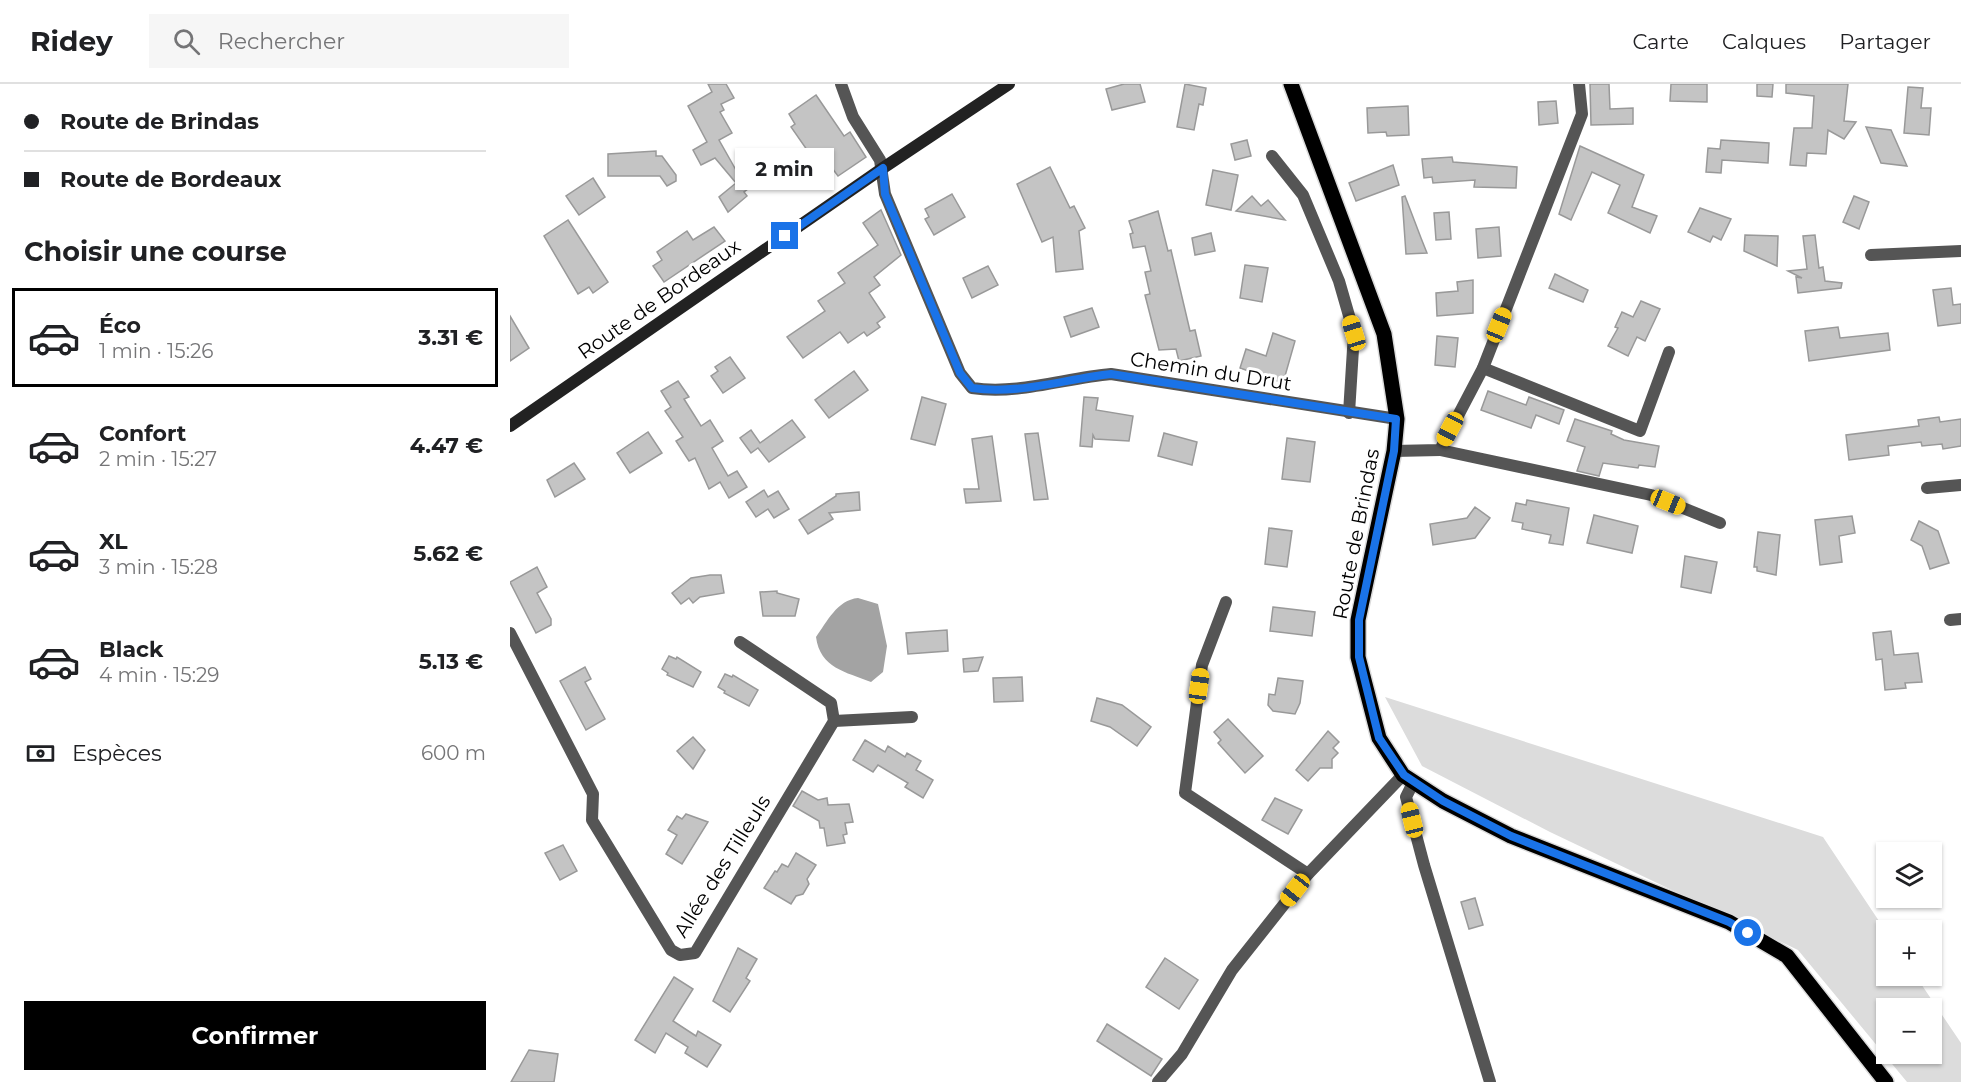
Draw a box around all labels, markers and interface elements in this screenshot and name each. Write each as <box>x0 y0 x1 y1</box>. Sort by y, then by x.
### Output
search box <box>149 14 569 68</box>
text: Ridey <box>30 24 113 58</box>
icon: search <box>170 25 203 58</box>
text: Rechercher <box>218 28 345 55</box>
text: Carte <box>1632 29 1689 54</box>
text: Calques <box>1722 29 1806 54</box>
text: Partager <box>1839 29 1931 54</box>
text: Route de Brindas <box>60 108 259 135</box>
callout: 2 min <box>736 149 834 191</box>
text: 2 min <box>755 157 814 181</box>
text: Route de Bordeaux <box>60 166 281 193</box>
route end <box>771 222 798 249</box>
street label: Route de Bordeaux <box>573 234 745 364</box>
text: Choisir une course <box>24 235 287 268</box>
car <box>1484 305 1514 345</box>
icon: car <box>27 311 81 365</box>
text: Éco <box>99 312 141 339</box>
car <box>1340 313 1368 353</box>
text: 3.31 € <box>418 324 483 351</box>
text: 1 min · 15:26 <box>99 339 213 363</box>
street label: Chemin du Drut <box>1128 346 1294 396</box>
car <box>1434 409 1466 449</box>
icon: car <box>27 419 81 473</box>
text: Confort <box>99 420 186 447</box>
text: 4.47 € <box>410 432 483 459</box>
street label: Route de Brindas <box>1328 446 1384 621</box>
text: 2 min · 15:27 <box>99 447 217 471</box>
car <box>1648 487 1688 517</box>
icon: car <box>27 527 81 581</box>
text: XL <box>99 528 128 555</box>
text: 5.62 € <box>413 540 483 567</box>
text: 3 min · 15:28 <box>99 555 218 579</box>
icon: car <box>27 635 81 689</box>
text: Black <box>99 636 163 663</box>
text: 5.13 € <box>419 648 483 675</box>
text: 4 min · 15:29 <box>99 663 219 687</box>
car <box>1188 667 1210 705</box>
icon: cash <box>24 737 57 770</box>
text: Espèces <box>72 740 162 767</box>
text: 600 m <box>421 741 486 765</box>
street label: Allée des Tilleuls <box>669 790 776 942</box>
car <box>1399 800 1425 840</box>
map controls <box>1876 842 1942 1064</box>
button: layers <box>1876 842 1942 908</box>
car <box>1277 870 1313 910</box>
route start <box>1734 919 1761 946</box>
button: + <box>1876 920 1942 986</box>
button: − <box>1876 998 1942 1064</box>
button: Confirmer <box>24 1001 486 1070</box>

